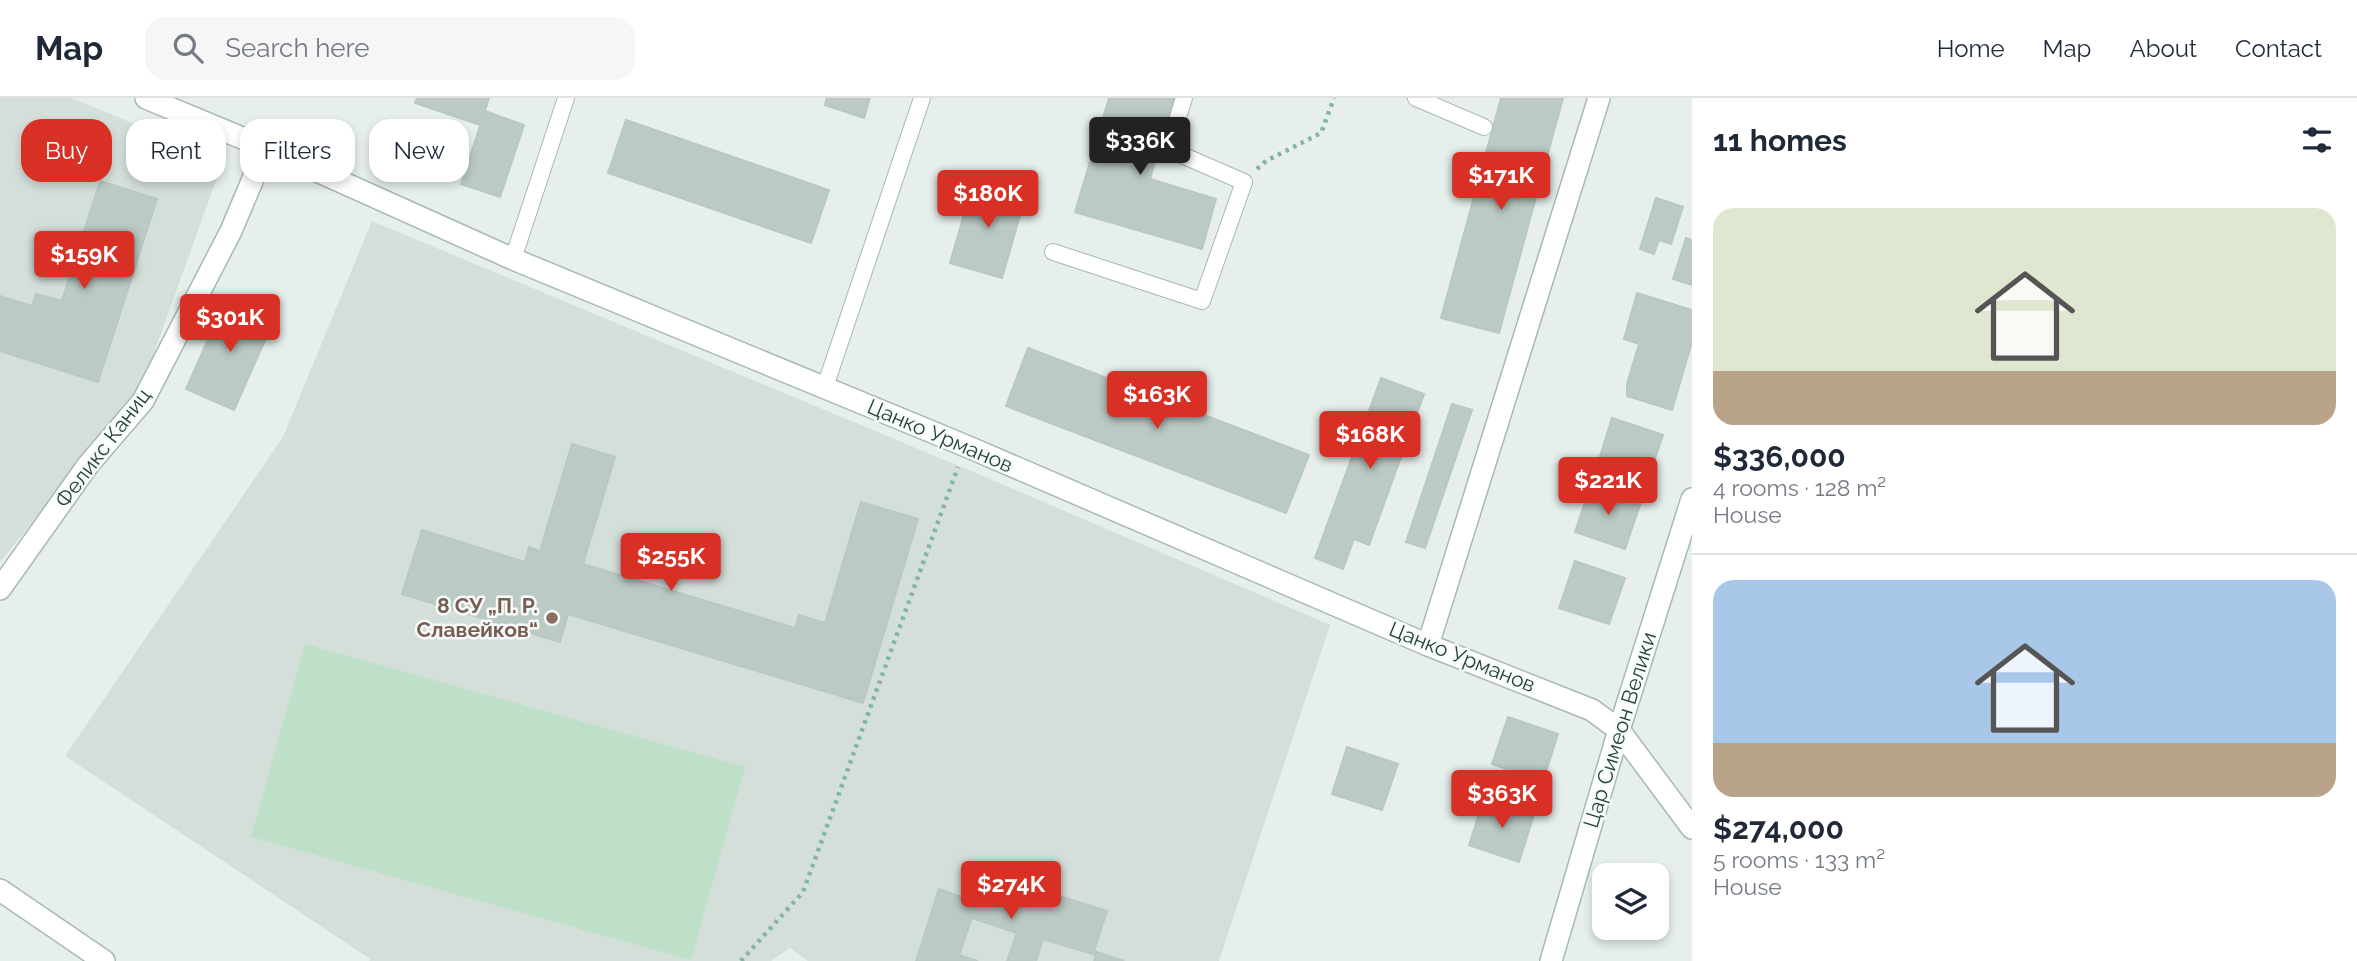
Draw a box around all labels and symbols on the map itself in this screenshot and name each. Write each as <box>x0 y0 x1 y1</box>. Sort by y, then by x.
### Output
pin: $336K <box>1091 118 1189 177</box>
pin: $171K <box>1452 152 1550 212</box>
pin: $180K <box>939 170 1037 230</box>
pin: $159K <box>35 232 133 291</box>
pin: $301K <box>181 294 279 354</box>
pin: $163K <box>1108 372 1206 431</box>
street label: Феликс Каниц <box>50 383 156 512</box>
street label: Цанко Урманов <box>864 394 1017 477</box>
pin: $168K <box>1321 412 1419 471</box>
pin: $221K <box>1559 458 1657 517</box>
pin: $255K <box>622 533 720 593</box>
place label: 8 СУ „П. Р. Славейков“ <box>417 593 538 642</box>
marker: 8 СУ „П. Р. Славейков“ <box>544 610 560 626</box>
street label: Цанко Урманов <box>1385 616 1539 697</box>
street label: Цар Симеон Велики <box>1578 629 1661 831</box>
pin: $363K <box>1453 770 1551 830</box>
pin: $274K <box>962 862 1060 921</box>

